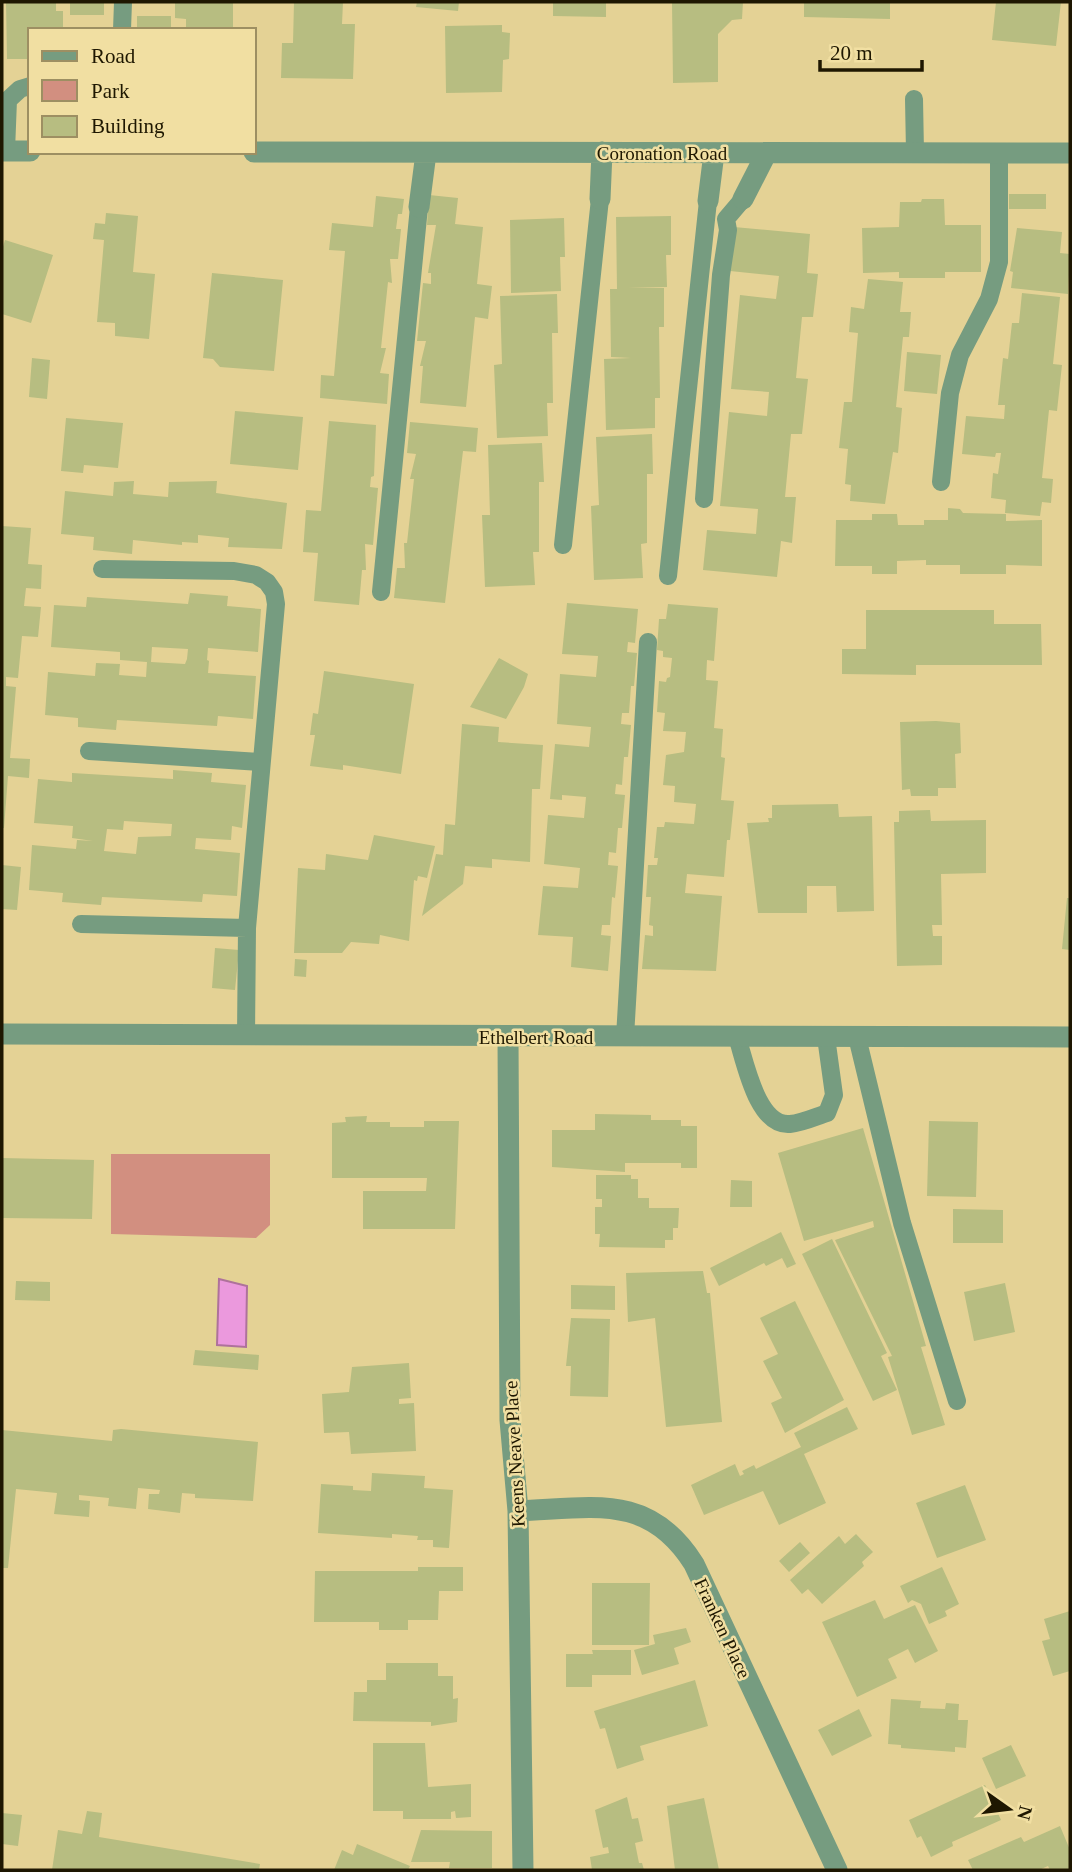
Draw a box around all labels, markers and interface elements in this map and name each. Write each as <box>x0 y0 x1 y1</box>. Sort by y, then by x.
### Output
legend <box>28 28 256 154</box>
scale bar <box>820 28 922 72</box>
text: 20 m <box>830 41 873 65</box>
text: Road <box>91 44 136 68</box>
text: Park <box>91 79 130 103</box>
text: Building <box>91 114 165 138</box>
street label: Coronation Road <box>597 143 728 164</box>
street label: Ethelbert Road <box>479 1027 594 1048</box>
street label: Keens Neave Place <box>500 1380 529 1528</box>
street label: Franken Place <box>690 1575 755 1682</box>
north arrow <box>974 1774 1044 1844</box>
text: N <box>1013 1804 1037 1822</box>

